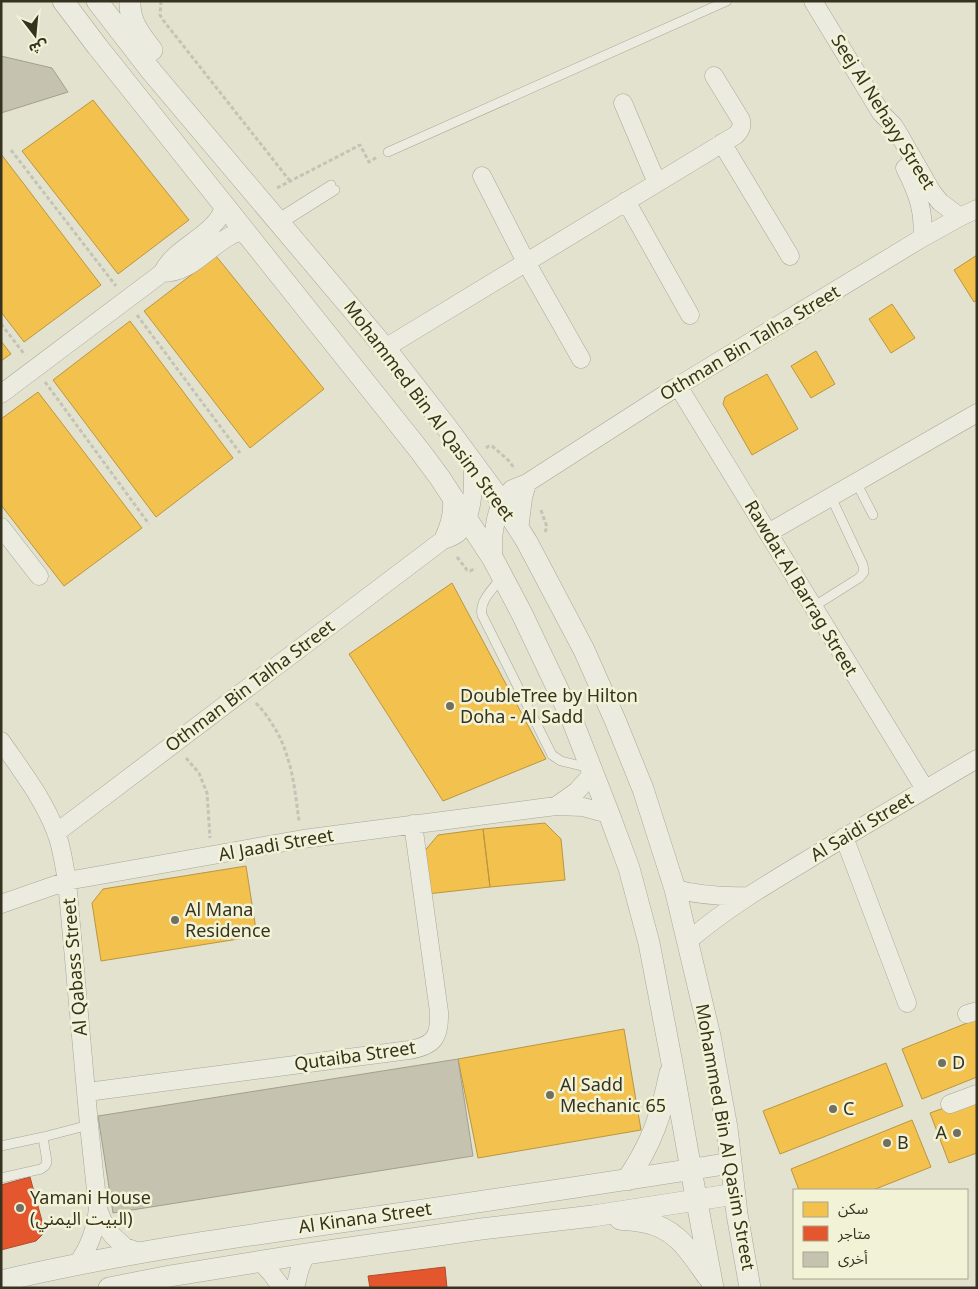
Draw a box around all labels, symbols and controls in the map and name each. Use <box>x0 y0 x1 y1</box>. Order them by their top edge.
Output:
north arrow <box>10 10 60 60</box>
street label: Seej Al Nehayy Street <box>820 26 947 198</box>
text: ش <box>25 30 52 64</box>
street label: Othman Bin Talha Street <box>652 273 849 412</box>
street label: Mohammed Bin Al Qasim Street <box>333 292 526 531</box>
street label: Rawdat Al Barrag Street <box>733 492 869 684</box>
street label: Othman Bin Talha Street <box>156 609 344 763</box>
place label: DoubleTree by Hilton Doha - Al Sadd <box>460 677 638 736</box>
marker: DoubleTree by Hilton Doha - Al Sadd <box>444 700 456 712</box>
street label: Al Saidi Street <box>802 781 922 873</box>
street label: Al Jaadi Street <box>215 816 337 874</box>
place label: Al Mana Residence <box>185 891 271 950</box>
street label: Al Qabass Street <box>50 896 100 1038</box>
marker: Al Mana Residence <box>169 914 181 926</box>
street label: Mohammed Bin Al Qasim Street <box>683 1001 767 1274</box>
street label: Qutaiba Street <box>292 1029 419 1083</box>
place label: D <box>952 1044 965 1082</box>
marker: D <box>936 1057 948 1069</box>
place label: Al Sadd Mechanic 65 <box>560 1066 666 1125</box>
marker: Al Sadd Mechanic 65 <box>544 1089 556 1101</box>
place label: C <box>843 1090 854 1128</box>
marker: C <box>827 1103 839 1115</box>
place label: A <box>935 1114 947 1152</box>
place label: B <box>897 1124 909 1162</box>
marker: A <box>951 1127 963 1139</box>
marker: B <box>881 1137 893 1149</box>
place label: Yamani House (البيت اليمني) <box>30 1179 151 1238</box>
legend <box>793 1189 968 1279</box>
street label: Al Kinana Street <box>296 1190 434 1246</box>
text: سكن <box>838 1193 869 1225</box>
marker: Yamani House (البيت اليمني) <box>14 1202 26 1214</box>
text: متاجر <box>837 1218 871 1250</box>
text: أخرى <box>838 1243 868 1275</box>

